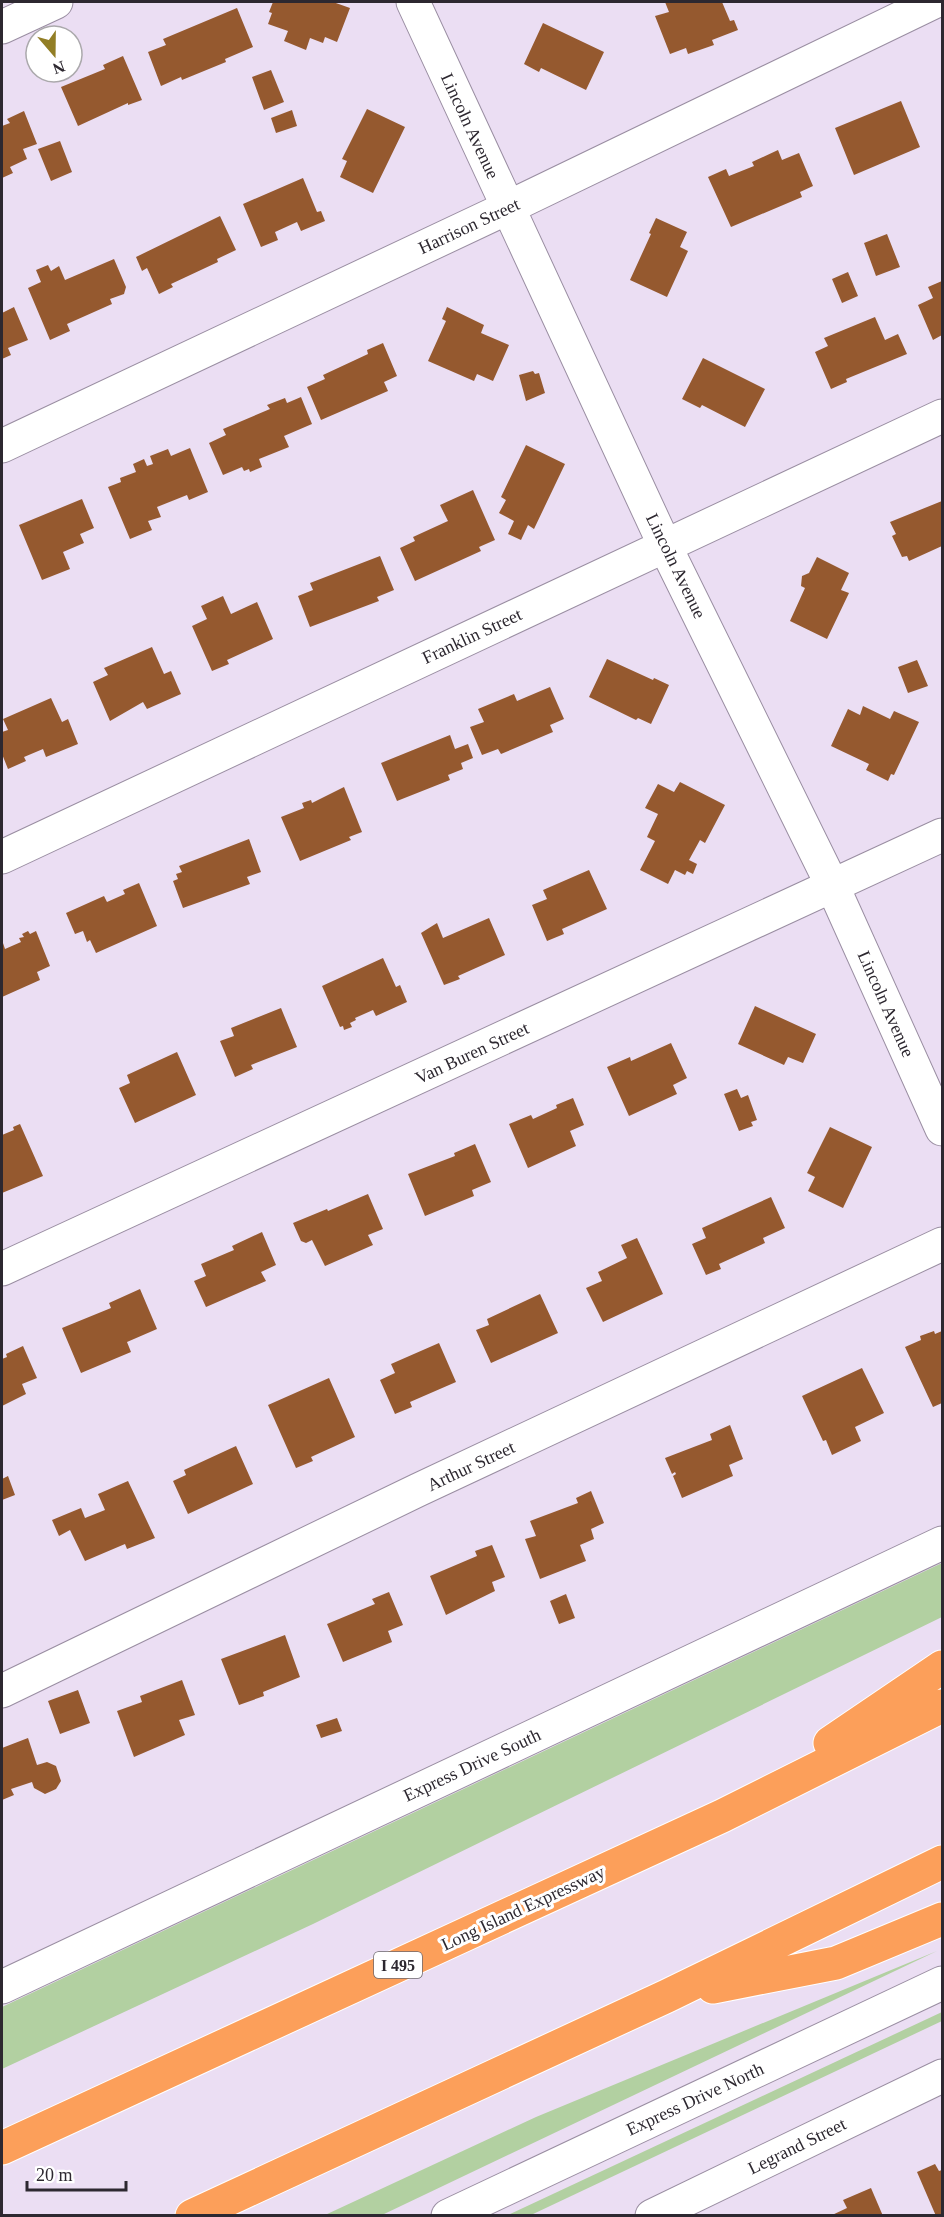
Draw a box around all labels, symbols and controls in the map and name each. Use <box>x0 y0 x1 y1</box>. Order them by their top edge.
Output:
north arrow <box>24 24 84 84</box>
text: N <box>50 58 67 78</box>
street label: Lincoln Avenue <box>437 70 503 182</box>
street label: Harrison Street <box>415 194 523 258</box>
street label: Lincoln Avenue <box>642 510 710 622</box>
street label: Franklin Street <box>419 604 525 668</box>
street label: Lincoln Avenue <box>854 948 918 1060</box>
street label: Van Buren Street <box>412 1018 532 1088</box>
street label: Arthur Street <box>424 1437 518 1495</box>
street label: Express Drive South <box>400 1724 544 1806</box>
street label: Long Island Expressway <box>438 1861 608 1955</box>
road number: I 495 <box>374 1952 422 1978</box>
street label: Express Drive North <box>623 2058 767 2140</box>
street label: Legrand Street <box>745 2114 849 2178</box>
scale bar <box>27 2154 126 2192</box>
text: 20 m <box>36 2165 73 2185</box>

